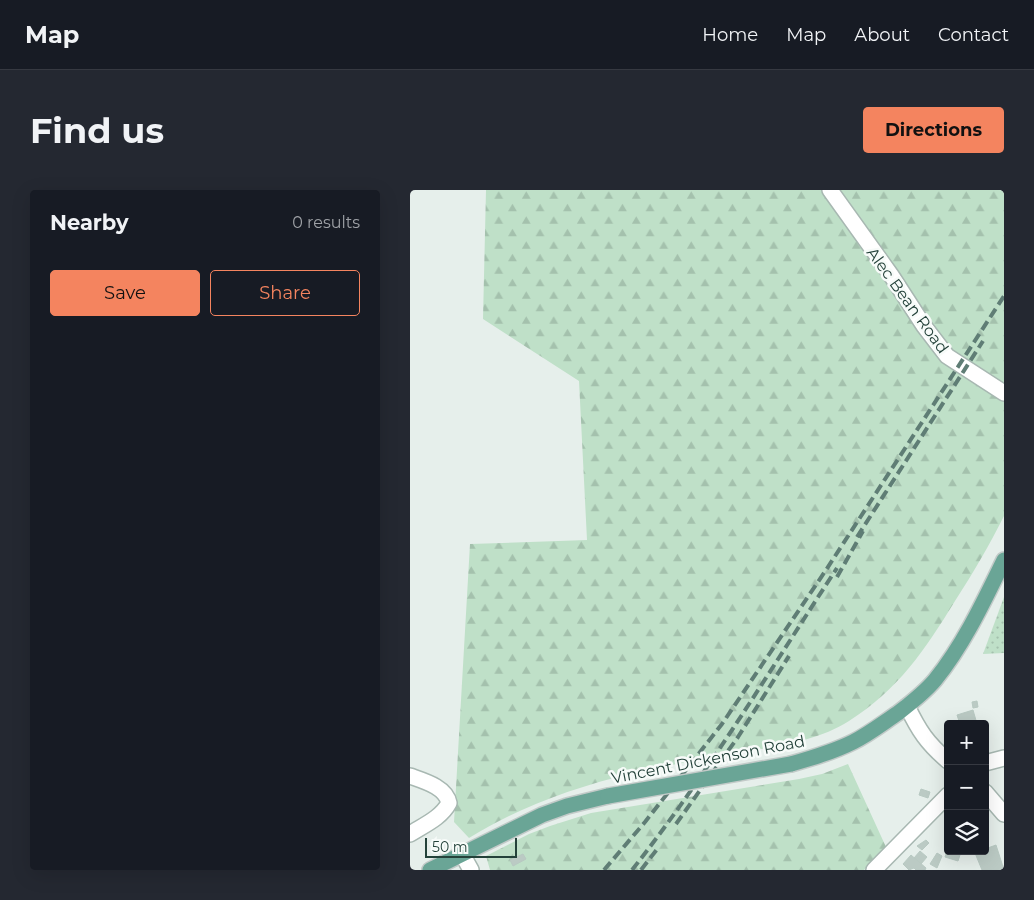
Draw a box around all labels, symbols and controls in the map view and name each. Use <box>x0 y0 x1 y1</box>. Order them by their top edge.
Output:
text: Map <box>25 20 79 49</box>
text: Home <box>702 24 758 46</box>
text: Map <box>786 24 826 46</box>
text: About <box>854 24 910 46</box>
text: Contact <box>938 24 1009 46</box>
button: Directions <box>863 107 1004 153</box>
text: Find us <box>30 109 164 152</box>
text: Nearby <box>50 210 129 235</box>
text: 0 results <box>292 213 360 232</box>
street label: Alec Bean Road <box>863 244 952 357</box>
button: Save <box>50 270 200 316</box>
button: Share <box>210 270 360 316</box>
map controls <box>944 720 989 855</box>
button: + <box>944 720 989 765</box>
street label: Vincent Dickenson Road <box>610 731 807 788</box>
button: − <box>944 765 989 810</box>
button: layers <box>944 810 989 855</box>
scale bar <box>425 835 518 858</box>
text: 50 m <box>432 838 468 856</box>

